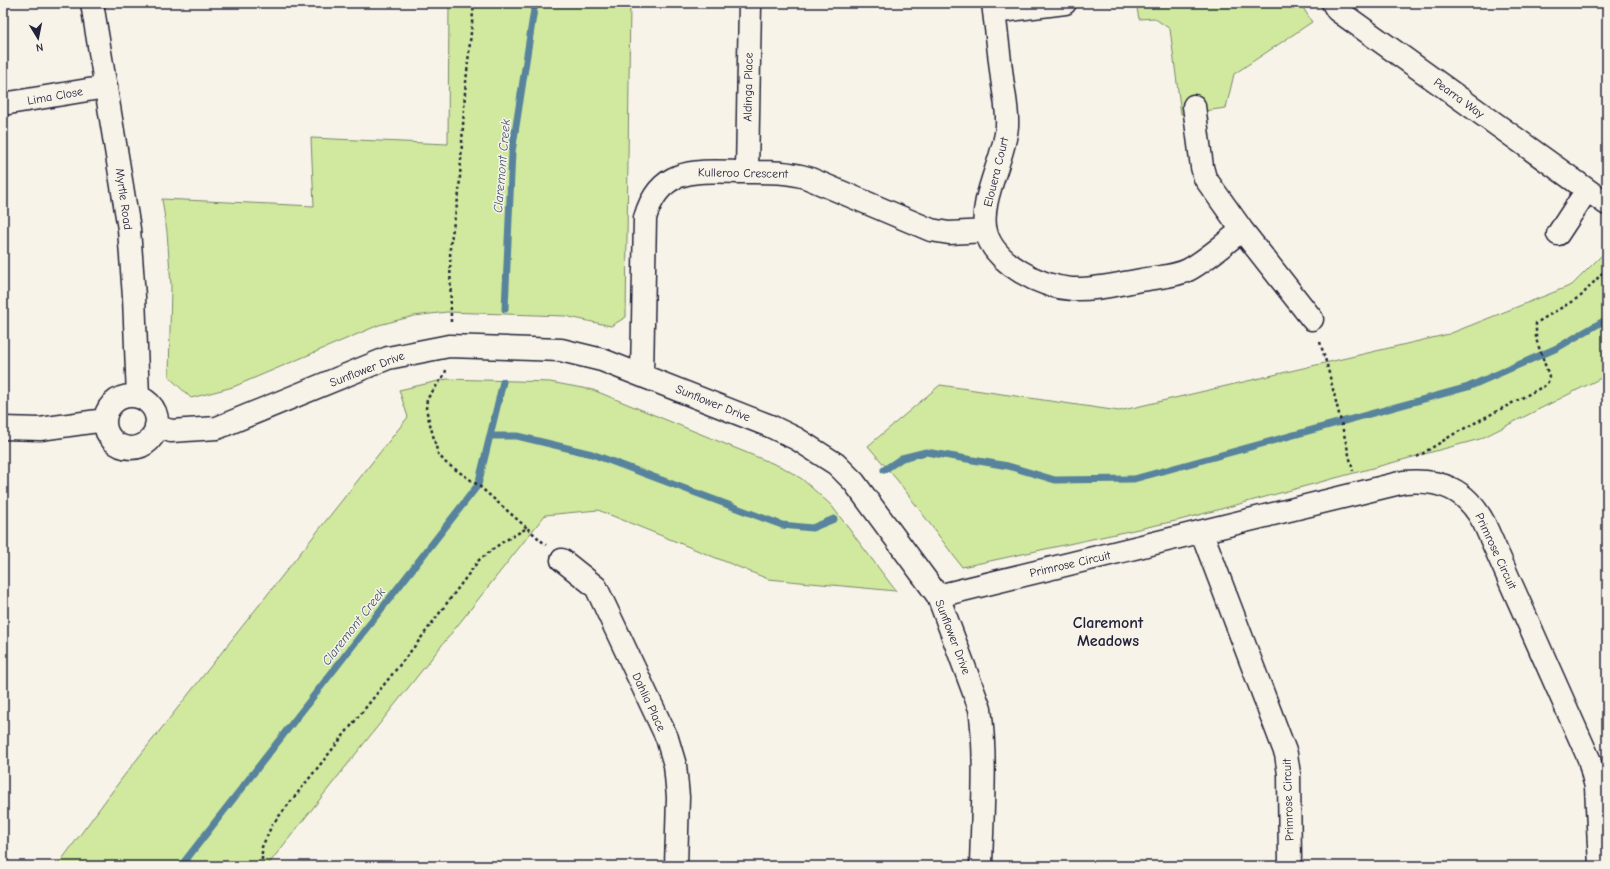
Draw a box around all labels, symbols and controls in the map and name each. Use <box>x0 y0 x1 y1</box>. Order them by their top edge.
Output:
north arrow <box>18 18 58 58</box>
text: N <box>35 40 44 54</box>
street label: Aldinga Place <box>740 52 756 122</box>
street label: Pearra Way <box>1431 75 1488 121</box>
street label: Lima Close <box>26 84 84 108</box>
water label: Claremont Creek <box>490 118 513 214</box>
street label: Elouera Court <box>981 135 1012 208</box>
street label: Kulleroo Crescent <box>698 165 789 181</box>
street label: Myrtle Road <box>113 167 135 231</box>
street label: Sunflower Drive <box>328 348 406 390</box>
street label: Sunflower Drive <box>674 382 752 424</box>
street label: Primrose Circuit <box>1472 511 1520 592</box>
street label: Primrose Circuit <box>1028 548 1112 580</box>
water label: Claremont Creek <box>318 584 389 668</box>
street label: Sunflower Drive <box>932 598 974 676</box>
district label: Claremont Meadows <box>1073 614 1144 650</box>
street label: Dahlia Place <box>629 670 669 734</box>
street label: Primrose Circuit <box>1280 758 1296 841</box>

